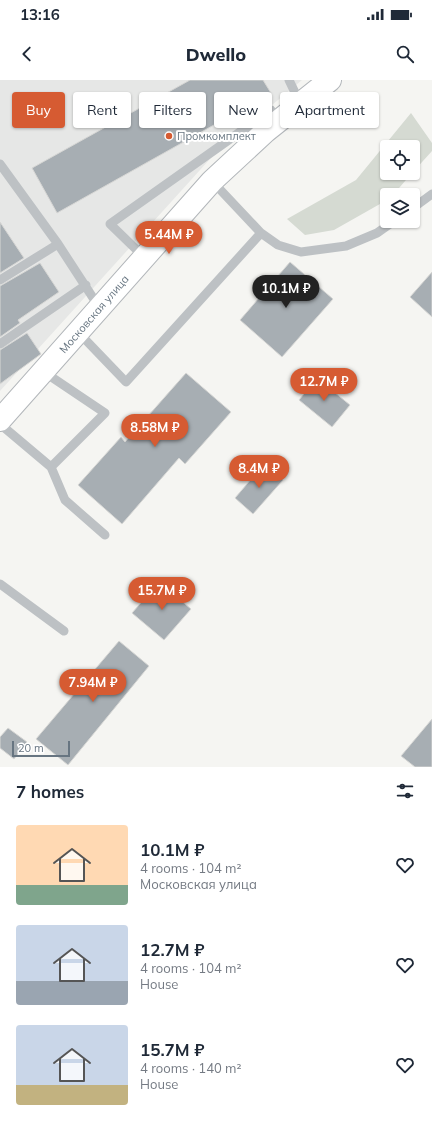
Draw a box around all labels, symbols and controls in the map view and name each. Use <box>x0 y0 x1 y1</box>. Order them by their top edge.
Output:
text: 13:16 <box>20 5 60 24</box>
icon: back <box>16 43 38 65</box>
text: Dwello <box>186 43 246 66</box>
icon: search <box>394 43 416 65</box>
chip: Buy <box>12 92 65 128</box>
chip: Rent <box>73 92 131 128</box>
chip: Filters <box>139 92 206 128</box>
chip: New <box>214 92 272 128</box>
chip: Apartment <box>280 92 379 128</box>
place label: Промкомплект <box>177 129 256 143</box>
marker: Промкомплект <box>164 131 174 141</box>
map controls <box>380 140 420 228</box>
button: locate <box>380 140 420 180</box>
button: layers <box>380 188 420 228</box>
pin: 5.44M ₽ <box>132 221 206 255</box>
text: 5.44M ₽ <box>144 226 194 242</box>
street label: Московская улица <box>56 272 132 356</box>
pin: 10.1M ₽ <box>249 275 323 309</box>
text: 10.1M ₽ <box>261 280 311 296</box>
pin: 12.7M ₽ <box>287 368 361 402</box>
text: 12.7M ₽ <box>299 373 349 389</box>
pin: 8.58M ₽ <box>118 414 192 448</box>
text: 8.58M ₽ <box>130 419 180 435</box>
pin: 8.4M ₽ <box>226 455 292 489</box>
text: 8.4M ₽ <box>238 460 280 476</box>
pin: 15.7M ₽ <box>125 577 199 611</box>
text: 15.7M ₽ <box>137 582 187 598</box>
pin: 7.94M ₽ <box>56 669 130 703</box>
text: 7.94M ₽ <box>68 674 118 690</box>
scale bar <box>12 739 70 758</box>
text: 20 m <box>18 741 44 755</box>
icon: filters <box>394 780 416 802</box>
text: 7 homes <box>16 781 84 802</box>
text: 10.1M ₽ <box>140 839 204 860</box>
icon: home <box>48 841 96 889</box>
icon: heart <box>394 854 416 876</box>
text: 4 rooms · 104 m² <box>140 860 241 876</box>
text: Московская улица <box>140 876 257 892</box>
text: 12.7M ₽ <box>140 939 204 960</box>
icon: home <box>48 941 96 989</box>
icon: heart <box>394 954 416 976</box>
text: 4 rooms · 104 m² <box>140 960 241 976</box>
text: House <box>140 976 178 992</box>
text: 15.7M ₽ <box>140 1039 204 1060</box>
icon: home <box>48 1041 96 1089</box>
icon: heart <box>394 1054 416 1076</box>
text: 4 rooms · 140 m² <box>140 1060 241 1076</box>
text: House <box>140 1076 178 1092</box>

